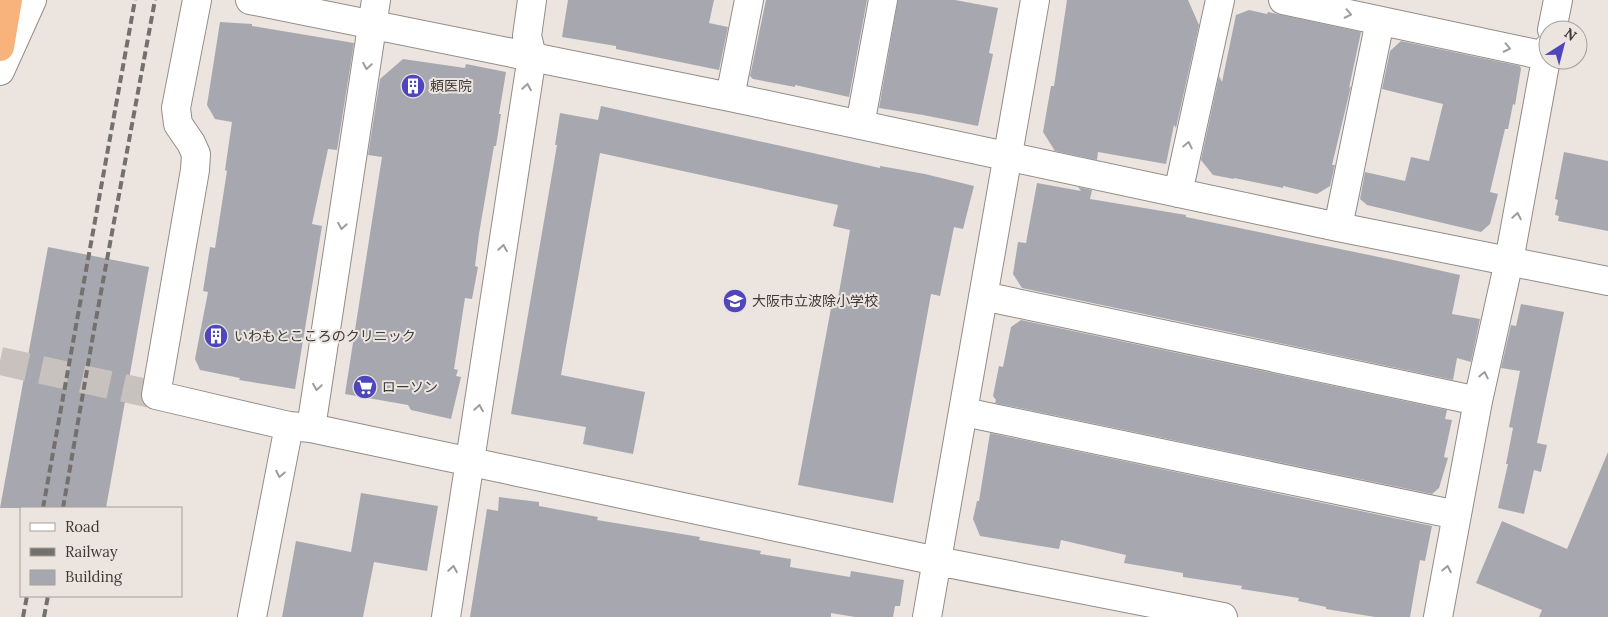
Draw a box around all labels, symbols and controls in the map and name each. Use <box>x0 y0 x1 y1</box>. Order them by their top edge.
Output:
one-way arrow <box>1344 8 1353 19</box>
north arrow <box>1538 20 1588 70</box>
text: N <box>1561 24 1580 45</box>
one-way arrow <box>1503 42 1512 53</box>
one-way arrow <box>362 61 372 70</box>
building icon: 頼医院 <box>400 73 426 99</box>
place label: 頼医院 <box>430 77 472 95</box>
one-way arrow <box>522 83 532 91</box>
one-way arrow <box>1182 140 1193 149</box>
one-way arrow <box>1511 212 1522 220</box>
one-way arrow <box>337 222 347 230</box>
one-way arrow <box>497 243 508 251</box>
school or university icon: 大阪市立波除小学校 <box>722 288 748 314</box>
place label: 大阪市立波除小学校 <box>752 292 878 310</box>
building icon: いわもとこころのクリニック <box>203 323 229 349</box>
place label: いわもとこころのクリニック <box>234 327 416 345</box>
one-way arrow <box>1478 371 1489 380</box>
supermarket icon: ローソン <box>352 374 378 400</box>
place label: ローソン <box>382 378 438 396</box>
one-way arrow <box>312 383 323 391</box>
one-way arrow <box>473 404 483 413</box>
one-way arrow <box>275 469 285 478</box>
legend <box>20 507 182 597</box>
text: Road <box>65 517 100 536</box>
text: Railway <box>65 542 118 561</box>
one-way arrow <box>448 565 458 573</box>
one-way arrow <box>1442 565 1452 574</box>
text: Building <box>65 567 123 586</box>

